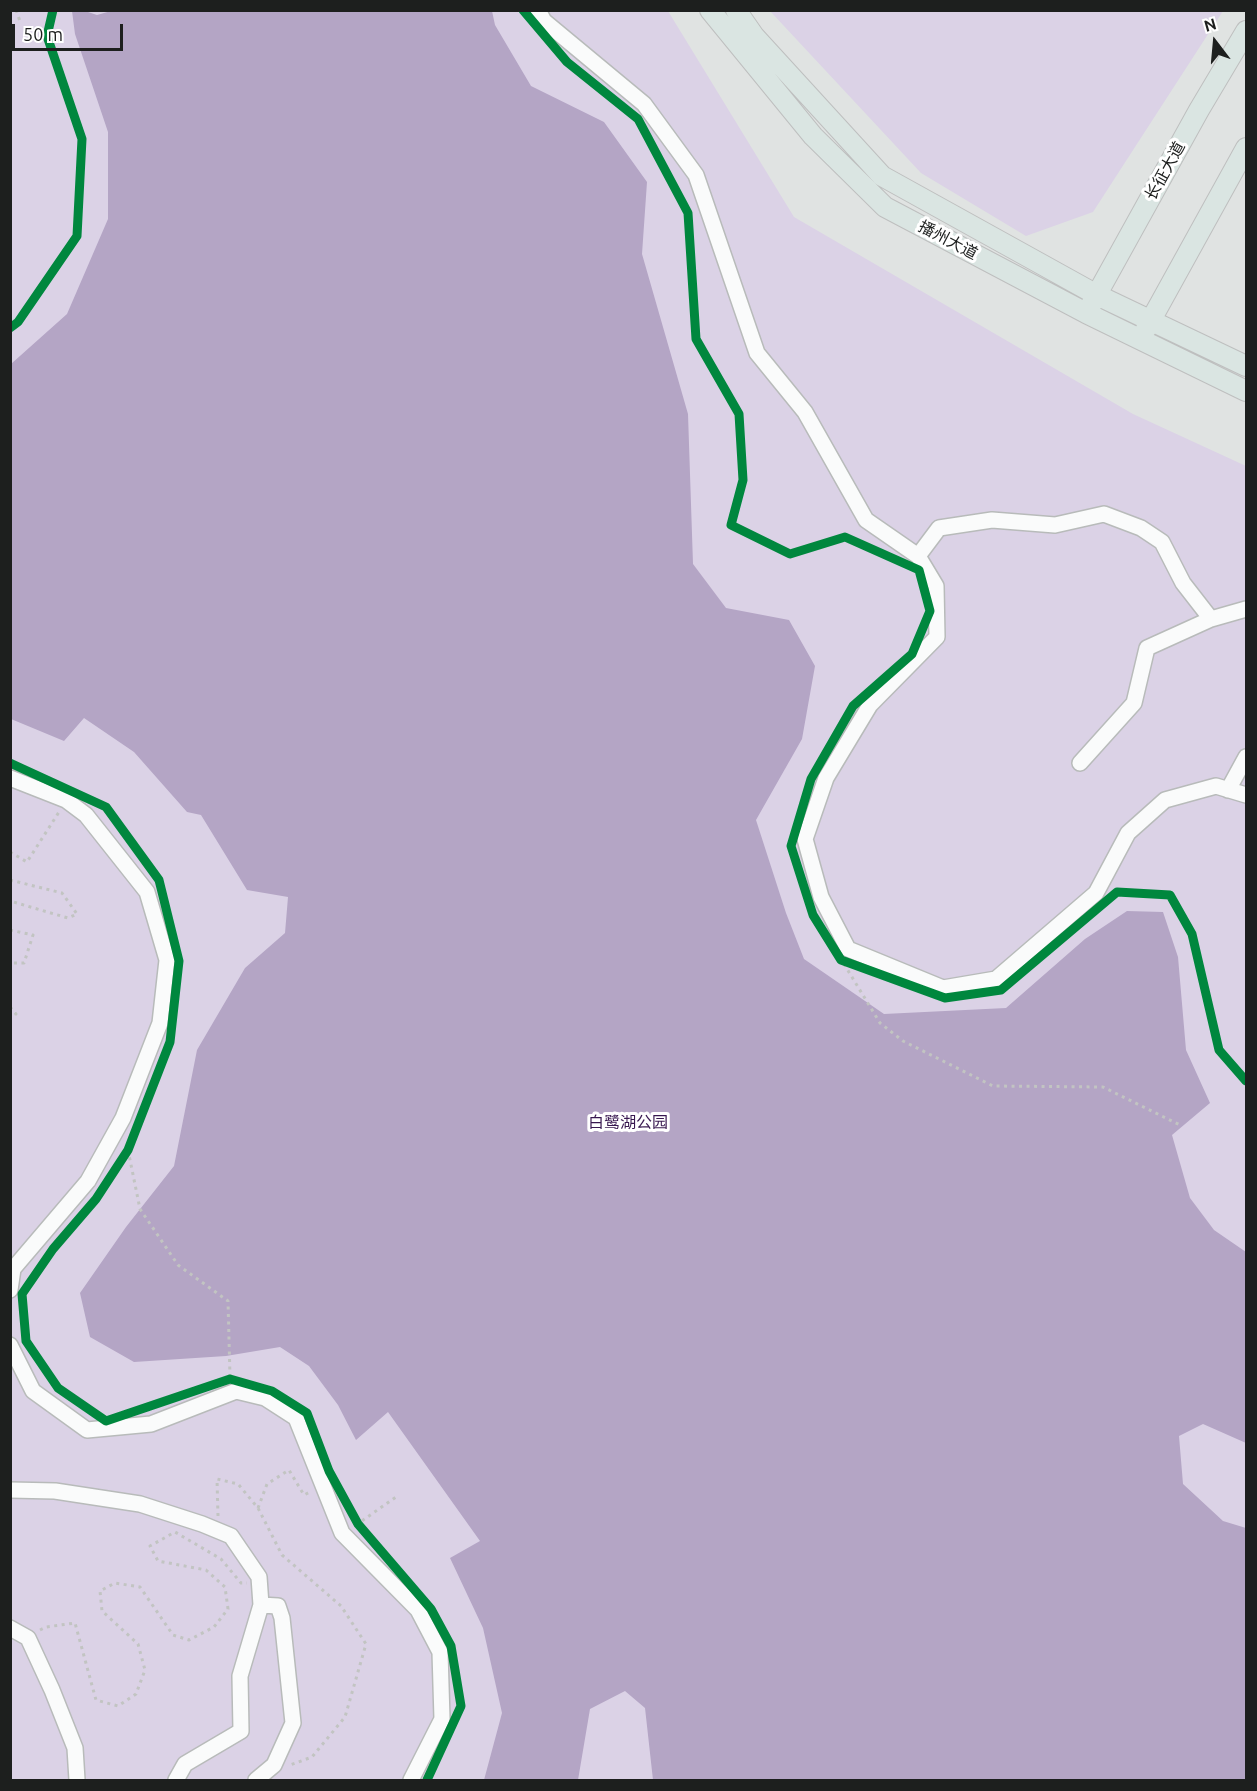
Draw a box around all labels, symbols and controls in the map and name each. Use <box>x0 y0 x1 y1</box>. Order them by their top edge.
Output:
scale bar <box>15 12 126 50</box>
north arrow <box>1185 12 1245 72</box>
text: N <box>1202 14 1218 35</box>
text: 50 m <box>23 24 63 44</box>
street label: 长征大道 <box>1141 138 1189 204</box>
street label: 播州大道 <box>915 217 981 263</box>
park label: 白鹭湖公园 <box>588 1113 668 1133</box>

